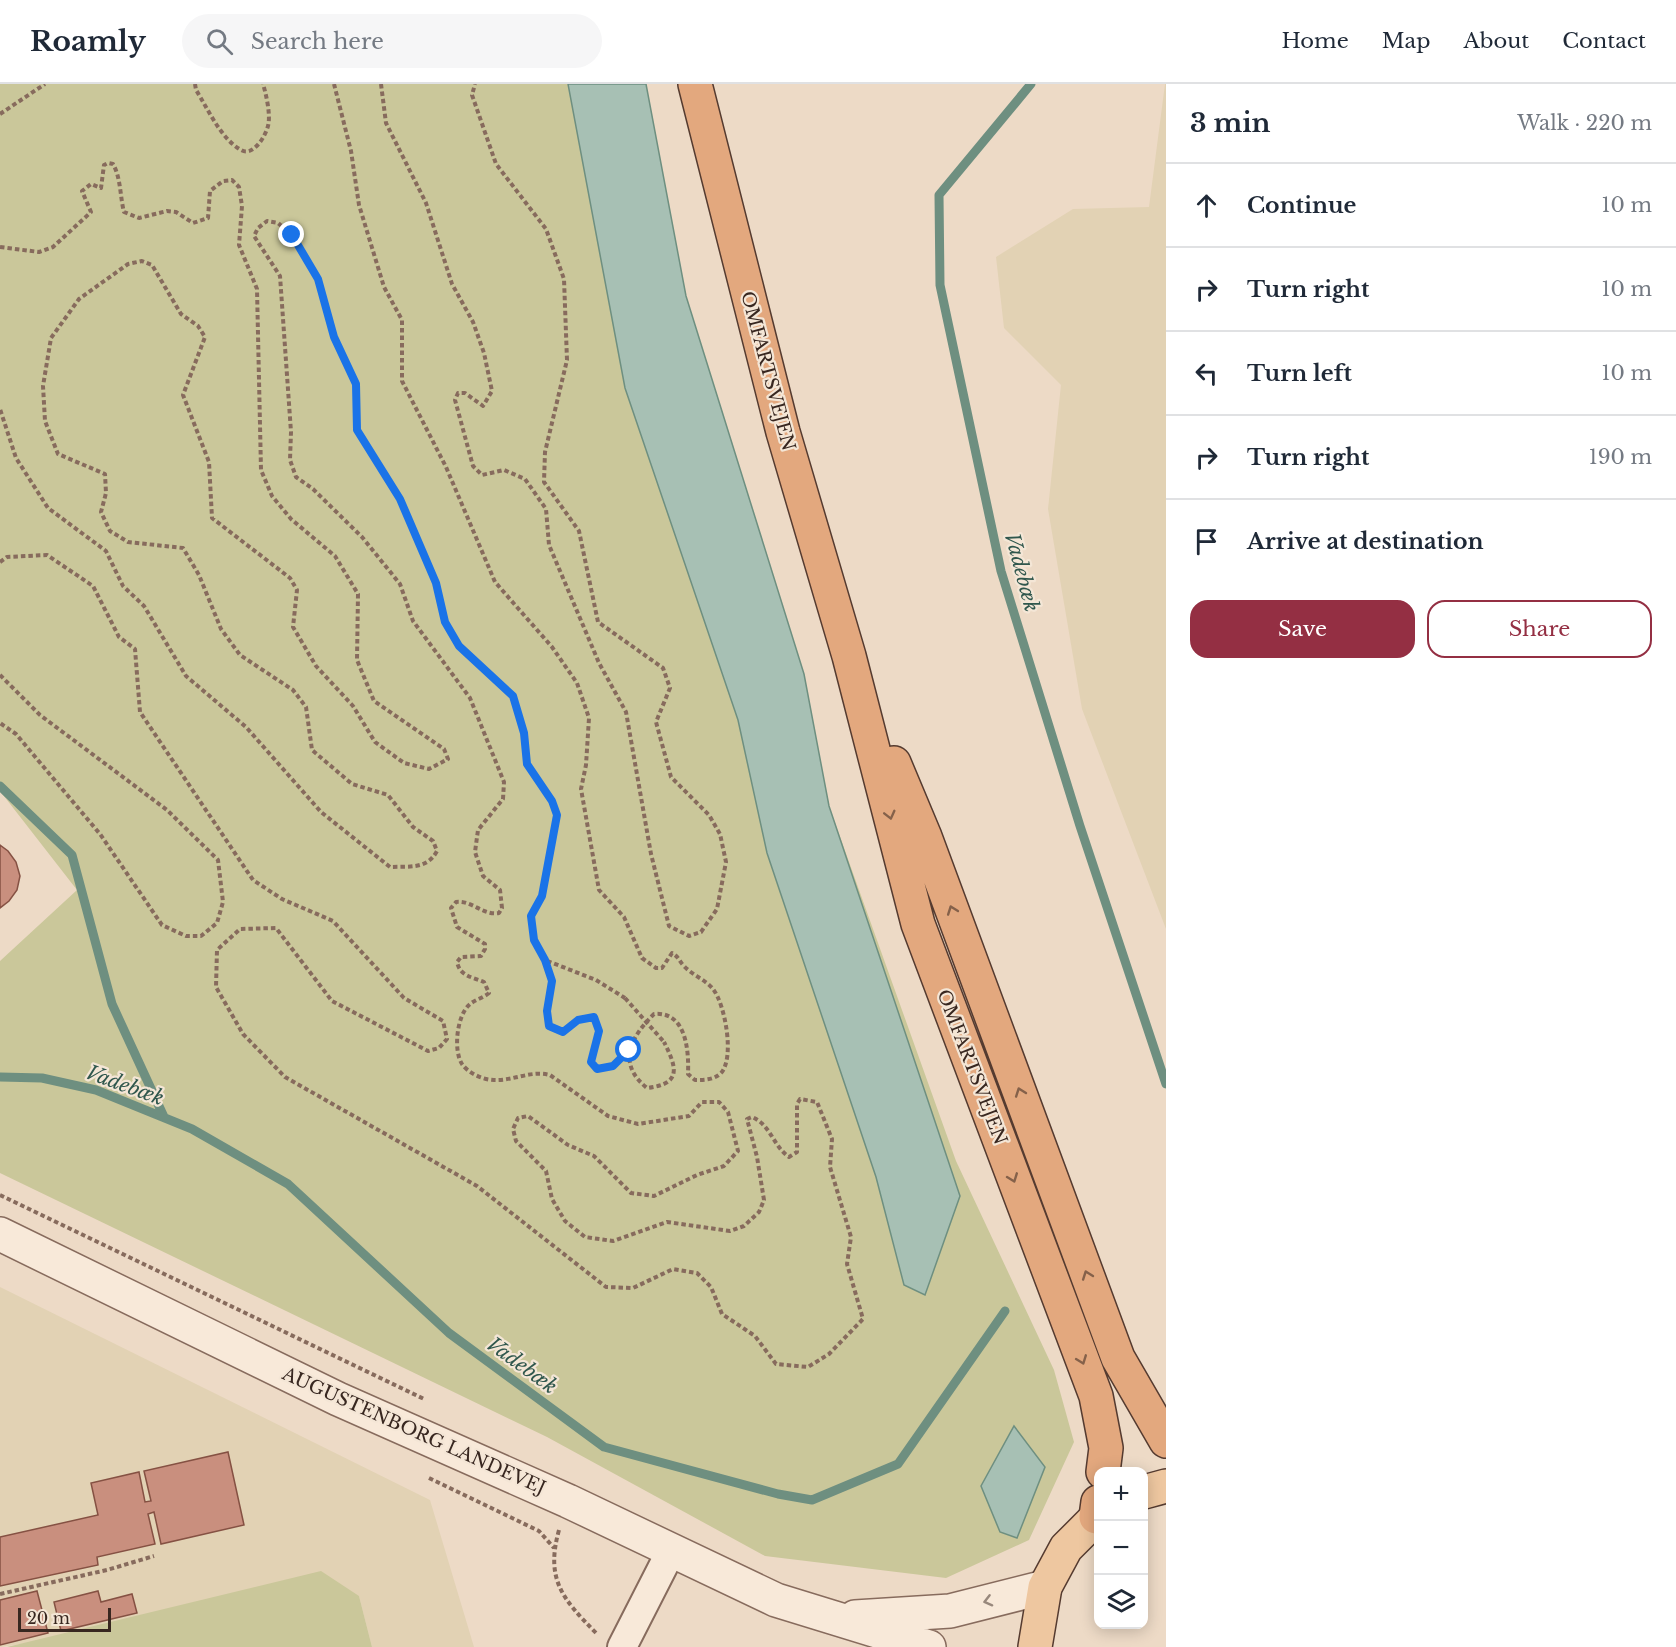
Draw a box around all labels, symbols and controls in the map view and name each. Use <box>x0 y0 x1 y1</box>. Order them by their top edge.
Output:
search box <box>182 14 602 68</box>
text: Roamly <box>30 24 146 59</box>
icon: search <box>203 25 236 58</box>
text: Search here <box>251 28 384 55</box>
text: Home <box>1282 28 1349 54</box>
text: Map <box>1382 28 1430 54</box>
text: About <box>1463 28 1529 54</box>
text: Contact <box>1562 28 1646 54</box>
text: 3 min <box>1190 107 1271 139</box>
text: Walk · 220 m <box>1517 111 1652 135</box>
icon: ahead <box>1190 189 1223 222</box>
text: Continue <box>1247 192 1356 219</box>
text: 10 m <box>1602 193 1652 217</box>
route end <box>278 221 304 247</box>
icon: right <box>1190 273 1223 306</box>
text: Turn right <box>1247 276 1369 303</box>
text: 10 m <box>1602 277 1652 301</box>
street label: OMFARTSVEJEN <box>736 289 800 453</box>
icon: left <box>1190 357 1223 390</box>
text: Turn left <box>1247 360 1352 387</box>
text: 10 m <box>1602 361 1652 385</box>
icon: right <box>1190 441 1223 474</box>
text: Turn right <box>1247 444 1369 471</box>
text: 190 m <box>1589 445 1652 469</box>
icon: arrive <box>1190 525 1223 558</box>
text: Arrive at destination <box>1247 528 1484 555</box>
water label: Vadebæk <box>1000 530 1044 614</box>
button: Save <box>1190 600 1415 658</box>
button: Share <box>1427 600 1652 658</box>
one-way arrow <box>882 809 895 819</box>
one-way arrow <box>946 905 959 915</box>
street label: OMFARTSVEJEN <box>932 986 1012 1148</box>
route start <box>615 1036 641 1062</box>
water label: Vadebæk <box>83 1060 167 1110</box>
one-way arrow <box>1014 1088 1027 1098</box>
one-way arrow <box>1006 1172 1019 1183</box>
one-way arrow <box>1082 1270 1095 1281</box>
water label: Vadebæk <box>482 1332 562 1398</box>
one-way arrow <box>1075 1354 1088 1365</box>
street label: AUGUSTENBORG LANDEVEJ <box>278 1362 549 1499</box>
map controls <box>1094 1467 1148 1629</box>
button: + <box>1094 1467 1148 1521</box>
button: − <box>1094 1521 1148 1575</box>
button: layers <box>1094 1575 1148 1629</box>
one-way arrow <box>983 1594 994 1606</box>
scale bar <box>18 1605 111 1632</box>
text: 20 m <box>27 1608 70 1628</box>

